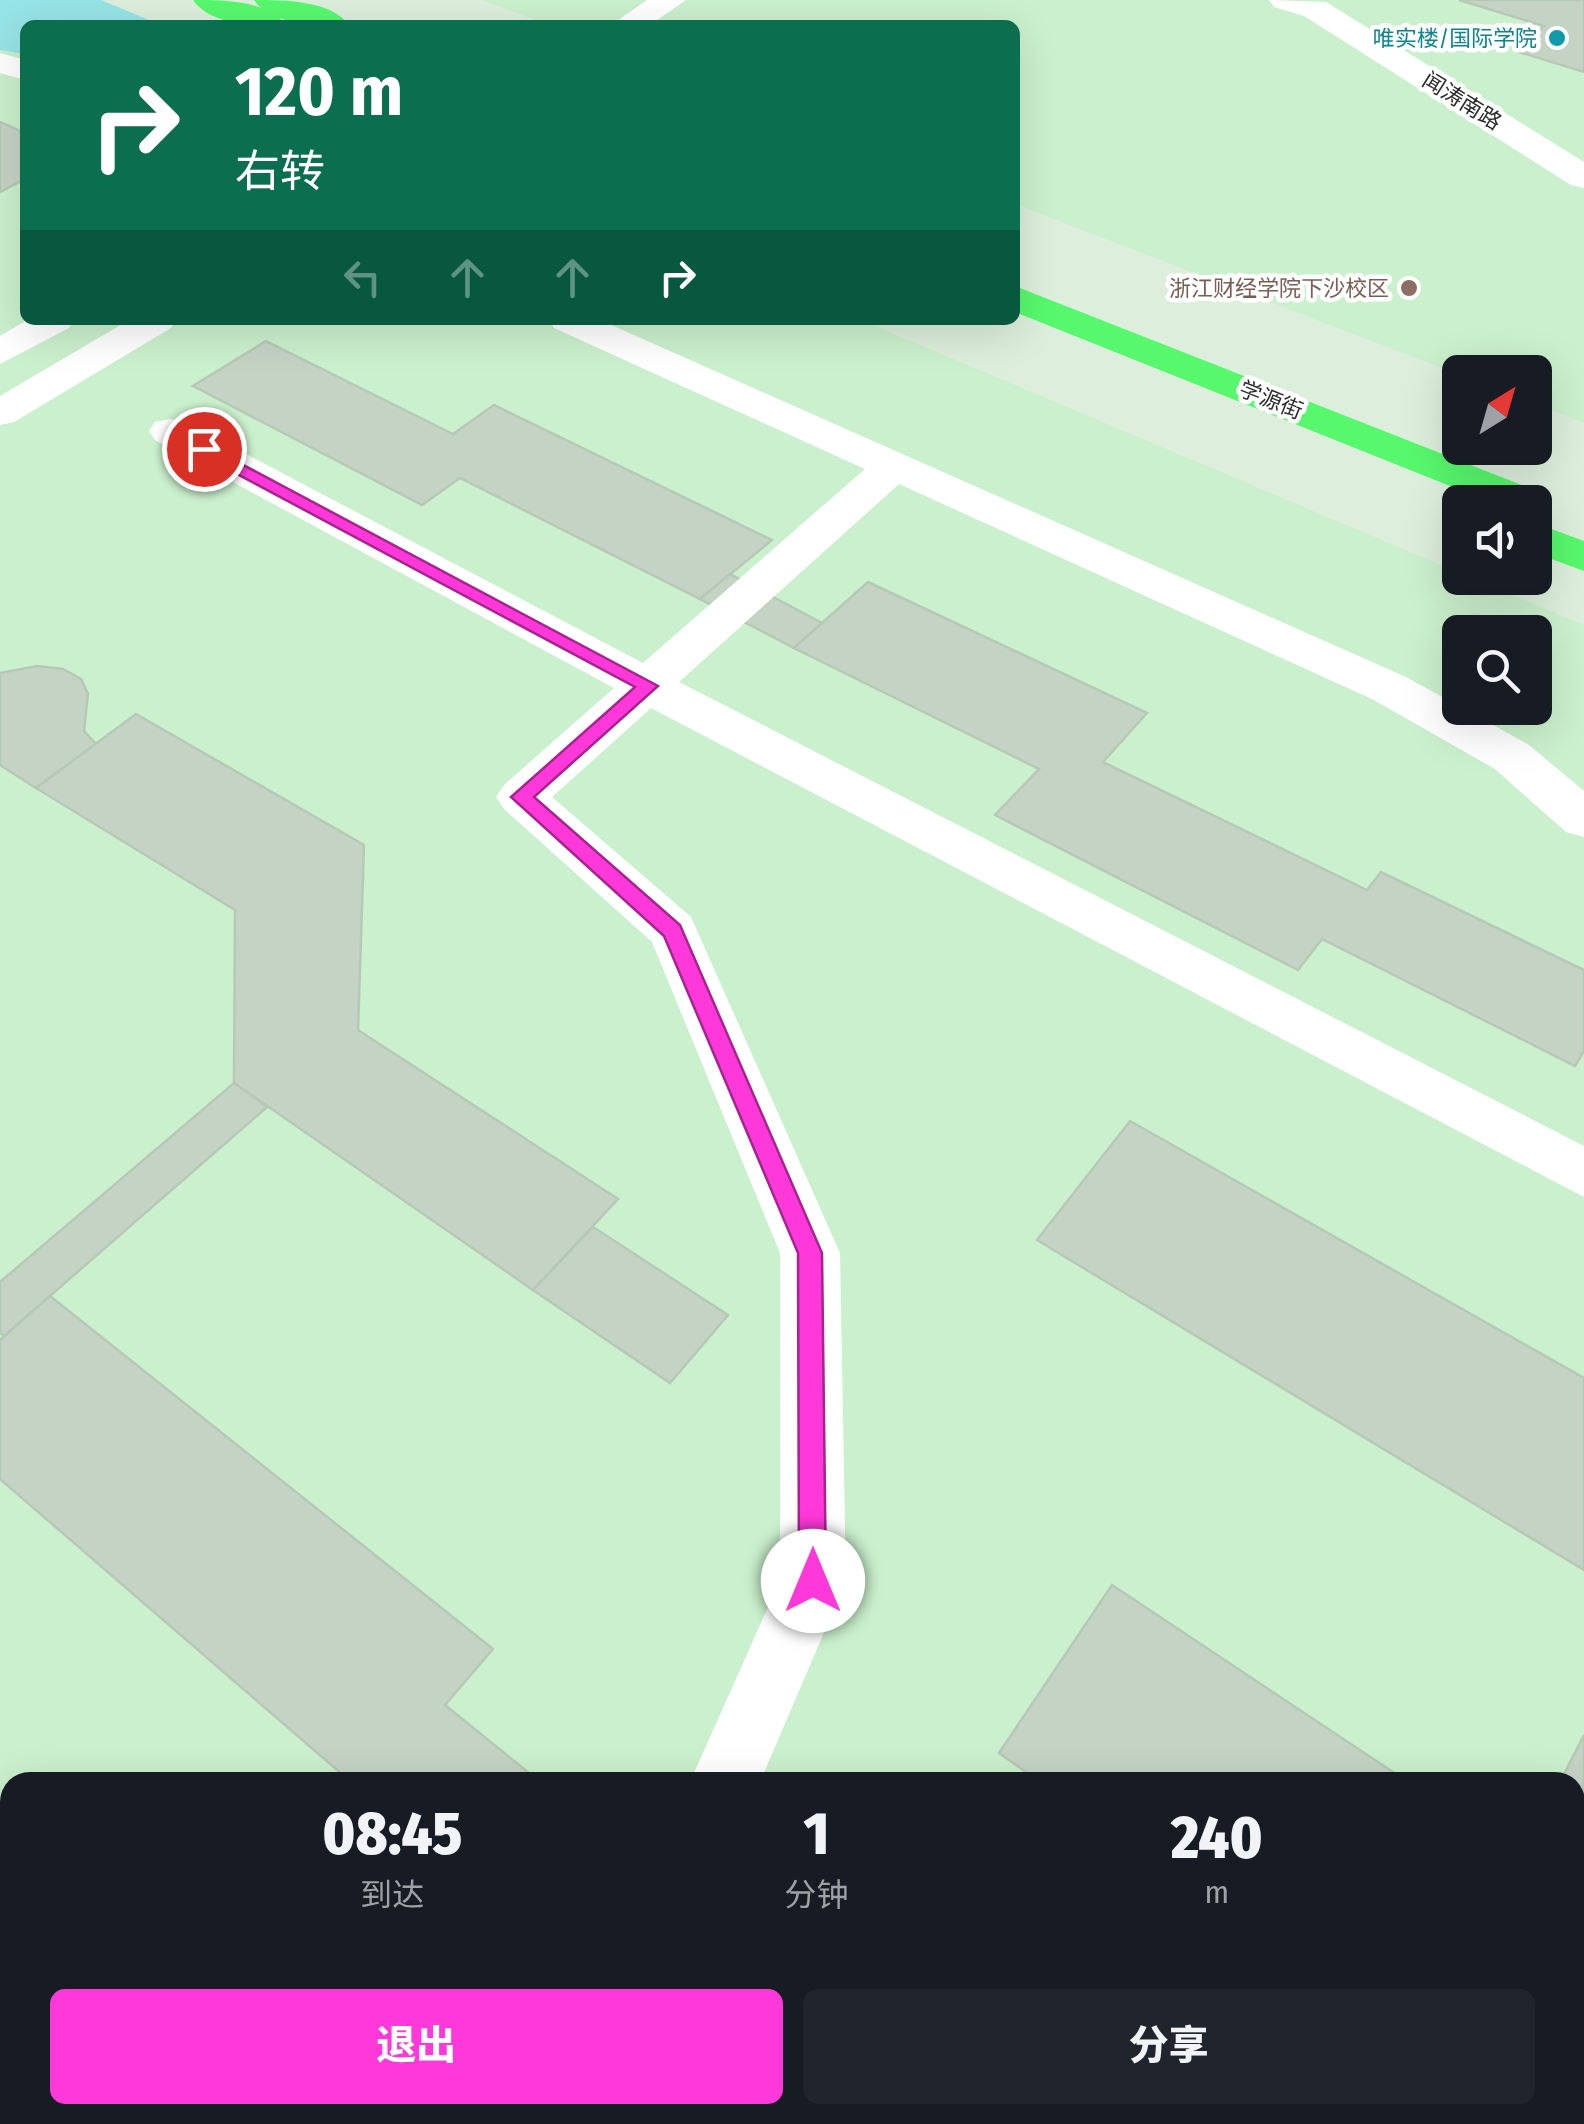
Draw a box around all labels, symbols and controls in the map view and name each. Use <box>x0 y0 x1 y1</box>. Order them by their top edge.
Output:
place label: 唯实楼/国际学院 <box>1373 25 1537 52</box>
marker: 唯实楼/国际学院 <box>1546 27 1568 49</box>
text: 120 m <box>235 50 403 134</box>
icon: right <box>70 60 200 190</box>
street label: 闻涛南路 <box>1418 66 1506 136</box>
text: 右转 <box>235 145 325 199</box>
icon: left <box>335 250 390 305</box>
icon: ahead <box>440 250 495 305</box>
icon: ahead <box>545 250 600 305</box>
icon: right <box>650 250 705 305</box>
place label: 浙江财经学院下沙校区 <box>1169 275 1389 302</box>
marker: 浙江财经学院下沙校区 <box>1398 277 1420 299</box>
north arrow <box>1442 355 1552 465</box>
map controls <box>1442 355 1552 725</box>
street label: 学源街 <box>1235 375 1307 425</box>
pin <box>162 407 247 492</box>
icon: arrive <box>177 422 232 477</box>
button: sound <box>1442 485 1552 595</box>
button: search <box>1442 615 1552 725</box>
position arrow <box>761 1529 865 1633</box>
text: 08:45 <box>322 1798 462 1870</box>
text: 1 <box>804 1798 830 1870</box>
text: 240 <box>1171 1802 1263 1874</box>
text: m <box>1204 1873 1229 1911</box>
text: 到达 <box>360 1876 424 1914</box>
text: 分钟 <box>785 1876 849 1914</box>
button: 退出 <box>50 1989 783 2104</box>
button: 分享 <box>803 1989 1535 2104</box>

